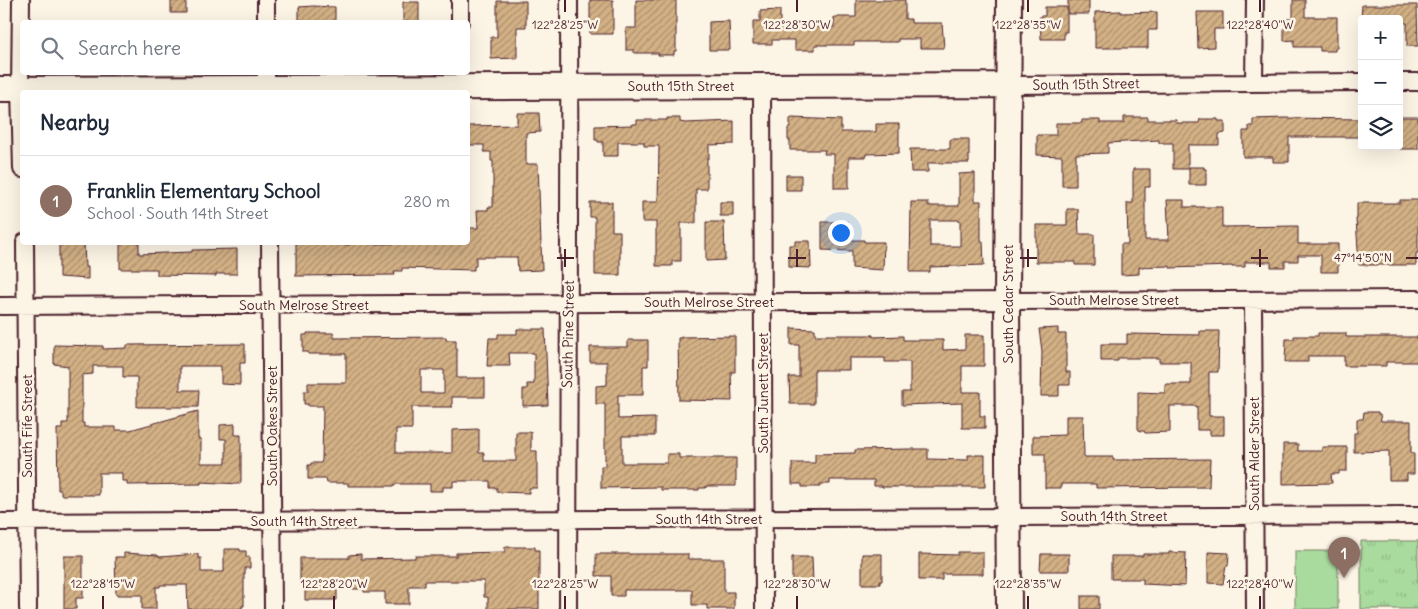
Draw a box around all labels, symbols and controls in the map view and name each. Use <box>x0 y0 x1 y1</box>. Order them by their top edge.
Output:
map controls <box>1358 15 1403 150</box>
button: + <box>1358 15 1403 60</box>
text: 122°28'25"W <box>532 17 598 32</box>
text: 122°28'30"W <box>763 17 831 32</box>
text: 122°28'35"W <box>995 17 1061 32</box>
text: 122°28'40"W <box>1226 17 1294 32</box>
search box <box>20 20 470 75</box>
icon: search <box>38 34 66 62</box>
text: Search here <box>78 36 181 60</box>
button: − <box>1358 60 1403 105</box>
street label: South 15th Street <box>1032 74 1140 94</box>
street label: South 15th Street <box>627 77 735 95</box>
button: layers <box>1358 105 1403 150</box>
text: Nearby <box>40 109 110 136</box>
text: Franklin Elementary School <box>87 179 321 203</box>
text: 1 <box>53 191 59 211</box>
text: 280 m <box>404 191 450 211</box>
text: School · South 14th Street <box>87 203 268 223</box>
your location <box>828 220 854 246</box>
street label: South Cedar Street <box>999 244 1017 364</box>
text: 47°14'50"N <box>1334 250 1392 265</box>
street label: South Pine Street <box>558 280 578 388</box>
street label: South Melrose Street <box>1049 291 1179 309</box>
street label: South Melrose Street <box>644 293 774 311</box>
street label: South Melrose Street <box>239 296 369 314</box>
street label: South Junett Street <box>754 332 772 454</box>
street label: South Oakes Street <box>263 366 281 486</box>
street label: South Fife Street <box>18 374 36 478</box>
street label: South Alder Street <box>1245 397 1263 511</box>
street label: South 14th Street <box>1060 507 1168 525</box>
street label: South 14th Street <box>655 510 763 528</box>
street label: South 14th Street <box>250 512 358 530</box>
pin: 1 <box>1328 537 1360 578</box>
text: 122°28'15"W <box>71 576 135 591</box>
text: 122°28'20"W <box>300 576 368 591</box>
text: 122°28'25"W <box>532 576 598 591</box>
text: 122°28'30"W <box>763 576 831 591</box>
text: 122°28'35"W <box>995 576 1061 591</box>
text: 122°28'40"W <box>1226 576 1294 591</box>

